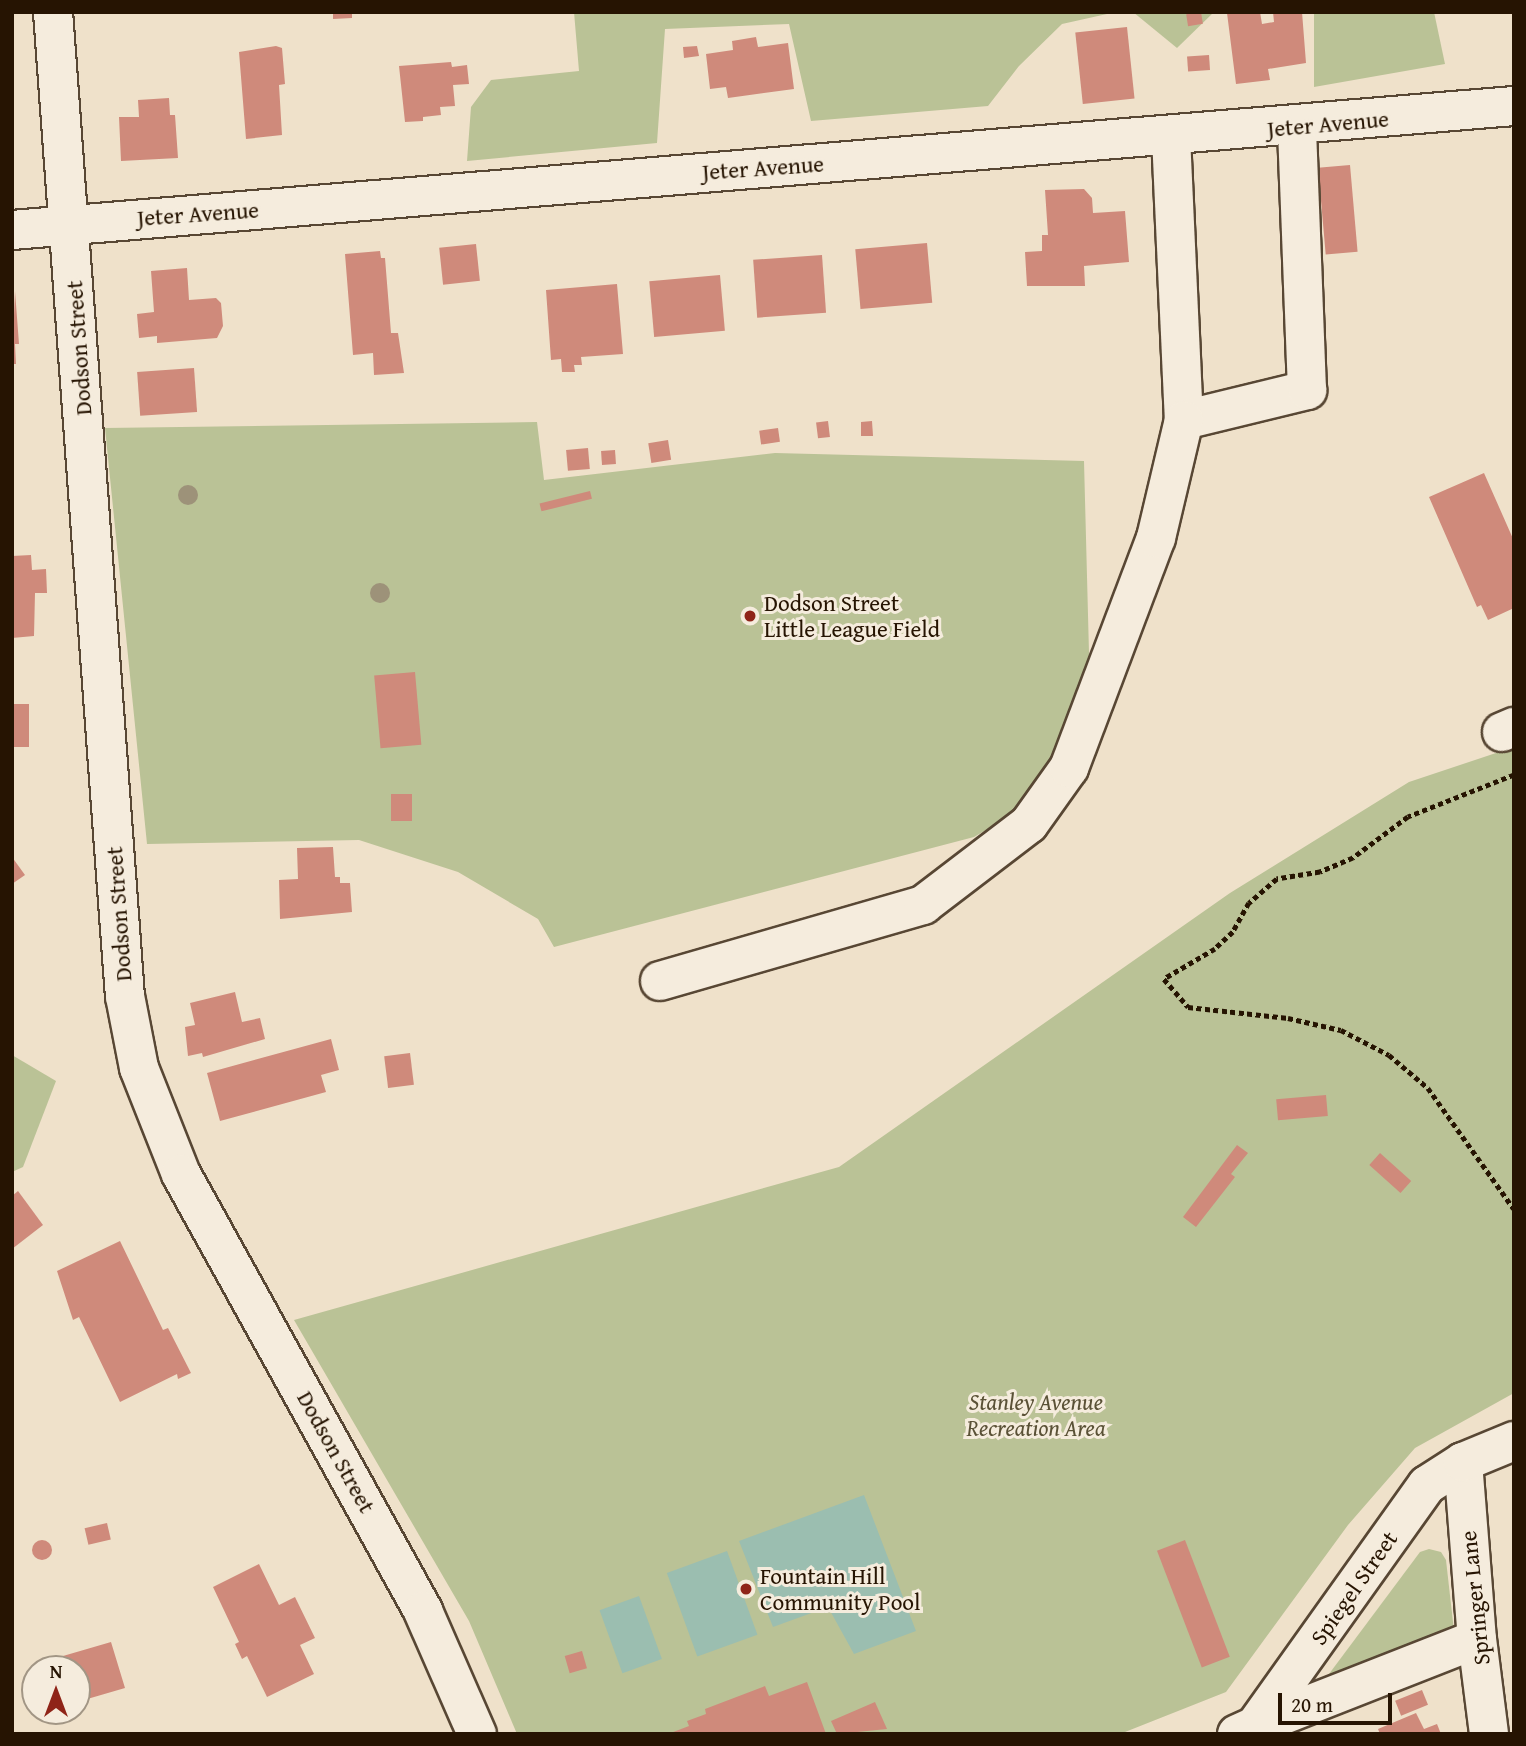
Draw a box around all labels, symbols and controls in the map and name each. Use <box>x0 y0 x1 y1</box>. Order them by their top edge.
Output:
street label: Jeter Avenue <box>1266 105 1390 143</box>
street label: Jeter Avenue <box>701 150 825 186</box>
street label: Jeter Avenue <box>136 196 260 232</box>
street label: Dodson Street <box>61 280 97 416</box>
place label: Dodson Street Little League Field <box>764 589 940 643</box>
marker: Dodson Street Little League Field <box>742 608 758 624</box>
street label: Dodson Street <box>101 846 137 982</box>
street label: Dodson Street <box>291 1386 381 1518</box>
park label: Stanley Avenue Recreation Area <box>967 1388 1105 1442</box>
street label: Spiegel Street <box>1305 1526 1403 1650</box>
street label: Springer Lane <box>1454 1529 1496 1667</box>
place label: Fountain Hill Community Pool <box>760 1562 921 1616</box>
marker: Fountain Hill Community Pool <box>738 1581 754 1597</box>
north arrow <box>21 1655 91 1725</box>
text: N <box>50 1657 62 1685</box>
scale bar <box>1281 1680 1395 1724</box>
text: 20 m <box>1291 1689 1333 1720</box>

